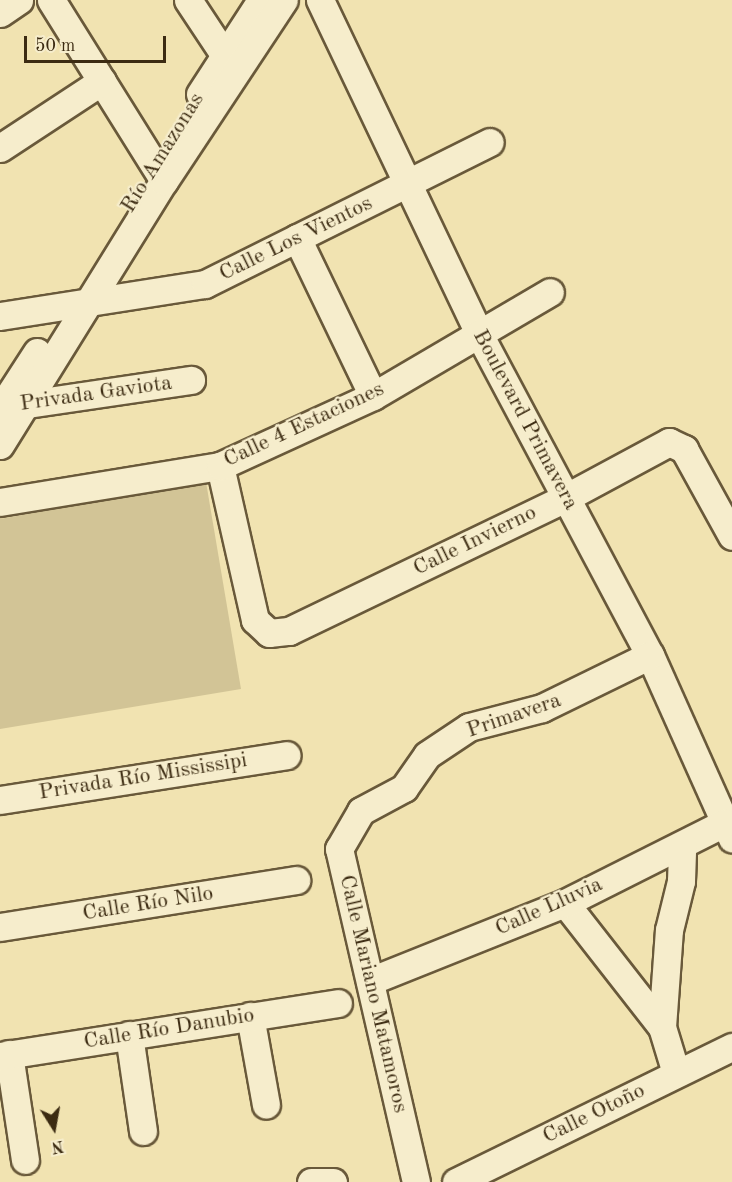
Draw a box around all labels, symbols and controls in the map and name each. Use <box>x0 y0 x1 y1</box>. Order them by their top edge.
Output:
scale bar <box>27 24 170 62</box>
text: 50 m <box>35 37 75 55</box>
street label: Río Amazonas <box>116 88 210 218</box>
street label: Calle Los Vientos <box>215 190 377 288</box>
street label: Boulevard Primavera <box>466 325 584 515</box>
street label: Privada Gaviota <box>18 370 174 418</box>
street label: Calle 4 Estaciones <box>220 376 388 474</box>
street label: Calle Invierno <box>409 500 541 582</box>
street label: Primavera <box>463 688 565 744</box>
street label: Privada Río Mississipi <box>37 747 249 807</box>
street label: Calle Mariano Matamoros <box>333 872 413 1116</box>
street label: Calle Lluvia <box>491 872 607 942</box>
street label: Calle Río Nilo <box>81 881 215 927</box>
street label: Calle Río Danubio <box>82 1002 256 1056</box>
street label: Calle Otoño <box>539 1078 649 1150</box>
north arrow <box>24 1098 84 1158</box>
text: N <box>50 1137 65 1155</box>

